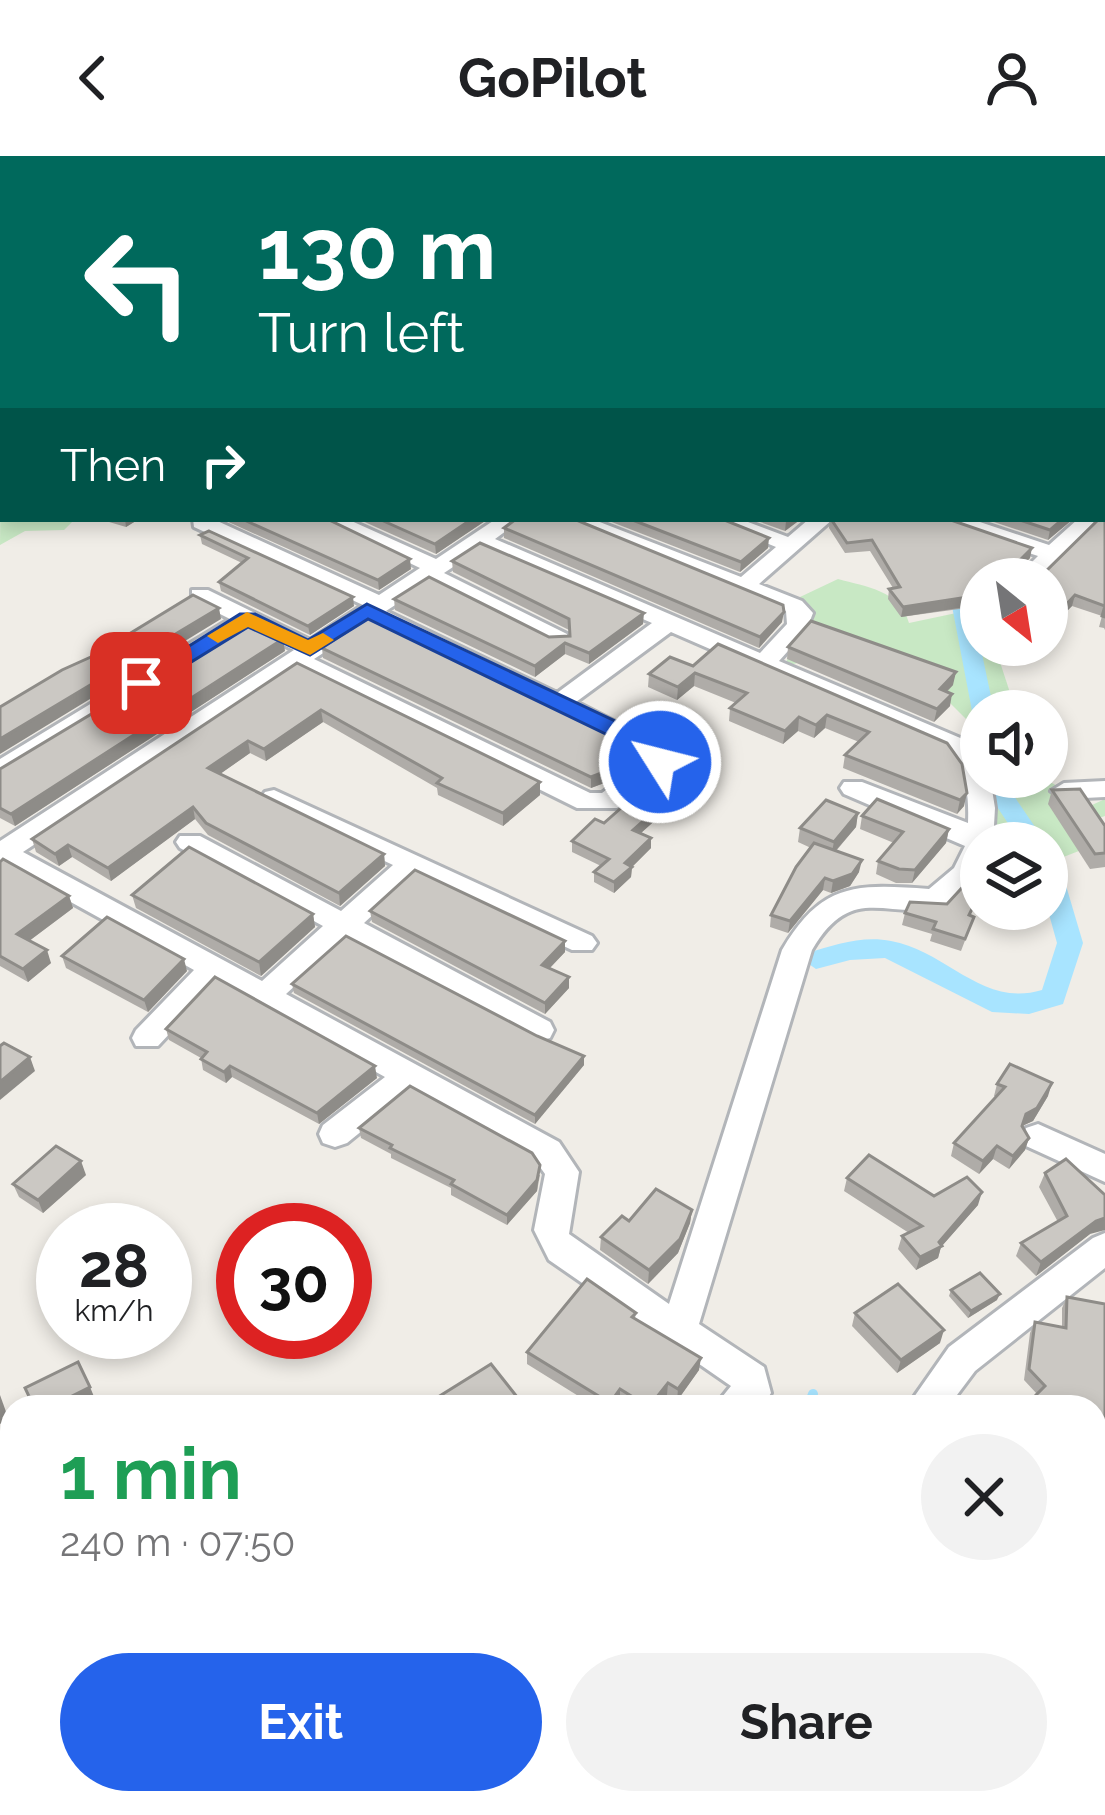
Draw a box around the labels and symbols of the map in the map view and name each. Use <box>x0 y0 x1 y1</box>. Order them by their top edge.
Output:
north arrow <box>960 558 1068 666</box>
pin <box>90 632 192 734</box>
position arrow <box>597 699 723 825</box>
speed limit sign: 30 <box>216 1203 372 1359</box>

